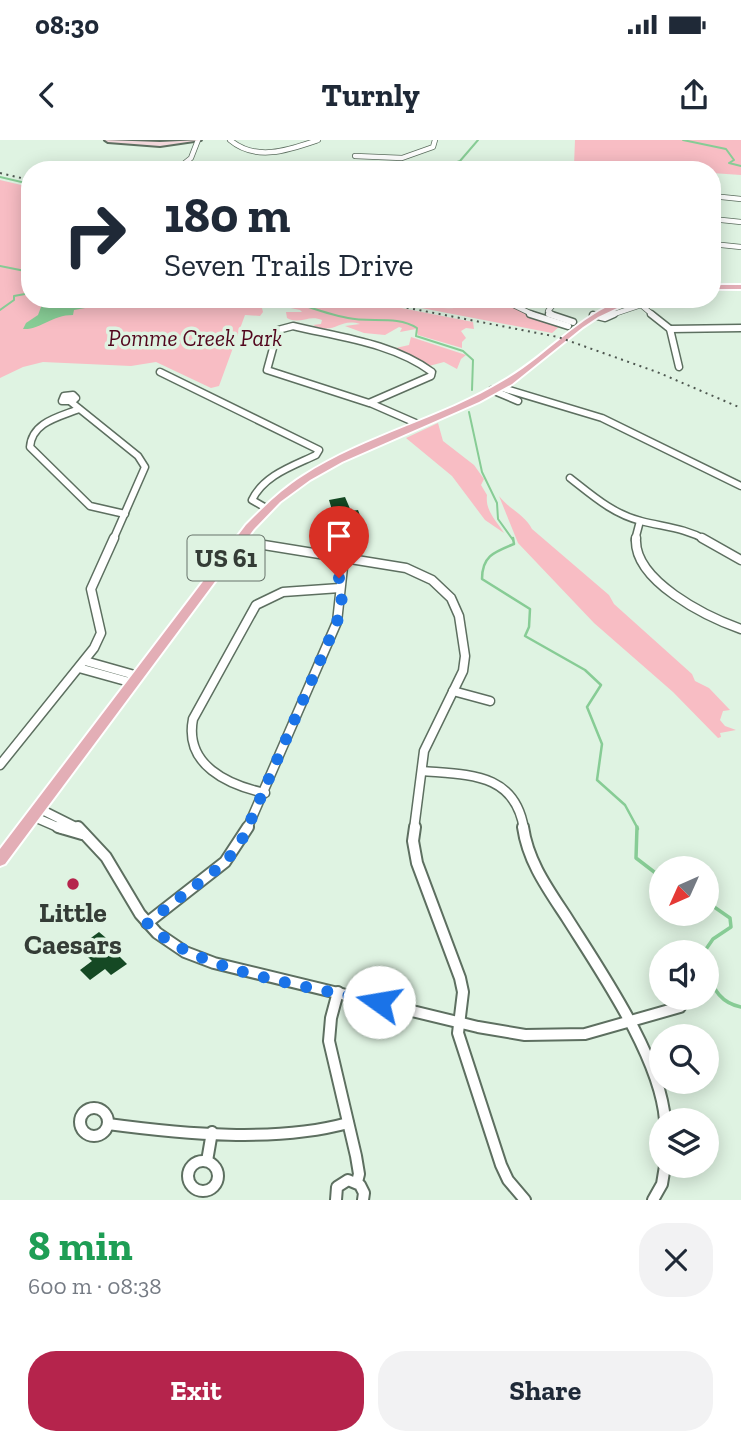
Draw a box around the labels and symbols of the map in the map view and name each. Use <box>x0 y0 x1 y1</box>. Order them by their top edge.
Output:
park label: Pomme Creek Park <box>108 324 282 352</box>
pin <box>309 506 369 578</box>
road number: US 61 <box>188 536 264 580</box>
north arrow <box>649 856 719 926</box>
marker: Little Caesars <box>65 876 81 892</box>
place label: Little Caesars <box>24 896 122 961</box>
position arrow <box>342 965 416 1039</box>

